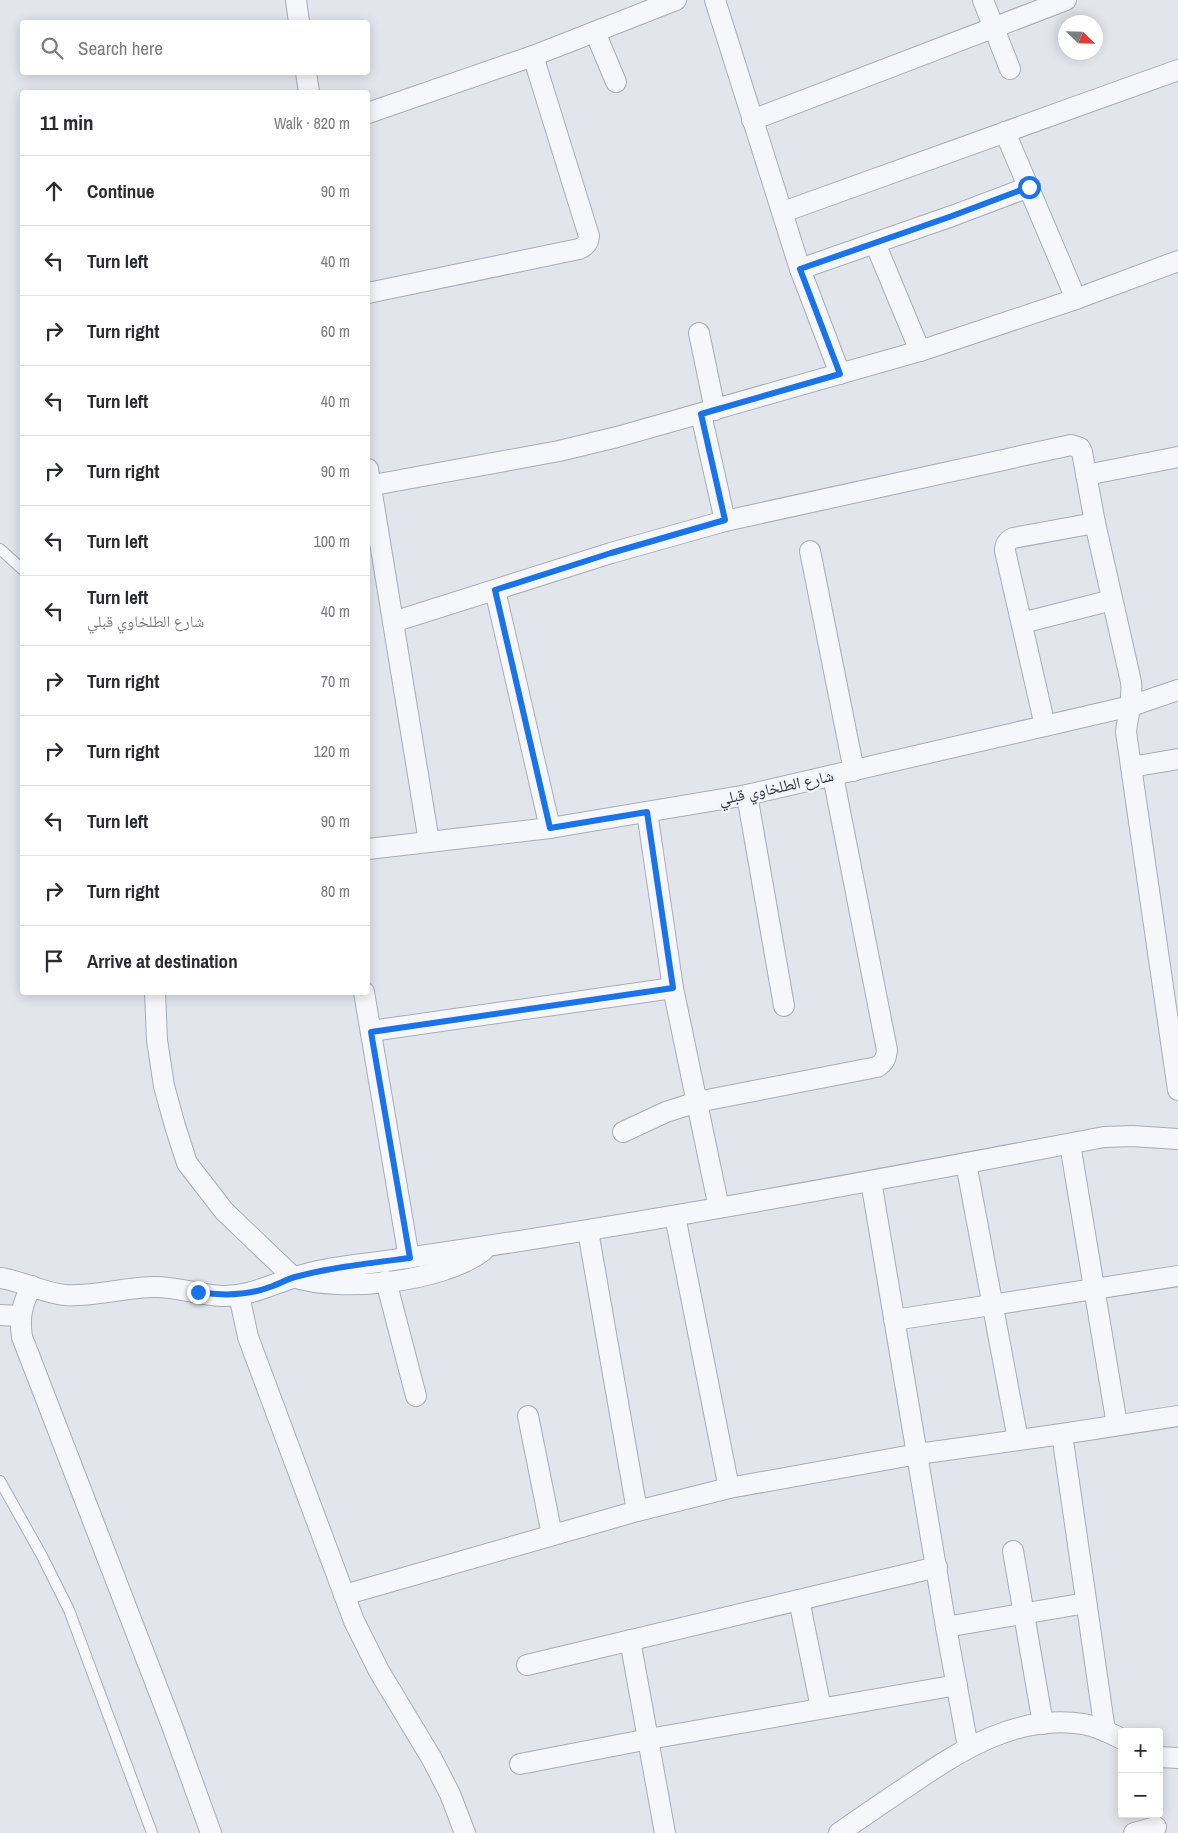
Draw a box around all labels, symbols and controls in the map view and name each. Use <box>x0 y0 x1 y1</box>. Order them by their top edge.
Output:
north arrow <box>1058 15 1103 60</box>
search box <box>20 20 370 75</box>
icon: search <box>38 34 66 62</box>
text: Search here <box>78 35 163 61</box>
text: 11 min <box>40 108 94 137</box>
text: Walk · 820 m <box>274 112 350 134</box>
route start <box>1018 176 1041 199</box>
icon: ahead <box>40 177 68 205</box>
text: Continue <box>87 178 155 204</box>
text: 90 m <box>321 180 350 202</box>
icon: left <box>40 247 68 275</box>
text: Turn left <box>87 248 148 274</box>
text: 40 m <box>321 250 350 272</box>
icon: right <box>40 317 68 345</box>
text: Turn right <box>87 318 159 344</box>
text: 60 m <box>321 320 350 342</box>
icon: left <box>40 387 68 415</box>
text: Turn left <box>87 388 148 414</box>
text: 40 m <box>321 390 350 412</box>
icon: right <box>40 457 68 485</box>
text: Turn right <box>87 458 159 484</box>
text: 90 m <box>321 460 350 482</box>
icon: left <box>40 527 68 555</box>
text: Turn left <box>87 528 148 554</box>
text: 100 m <box>314 530 350 552</box>
text: Turn left <box>87 584 148 610</box>
icon: left <box>40 597 68 625</box>
text: 40 m <box>321 600 350 622</box>
text: شارع الطلخاوي قبلي <box>87 610 204 632</box>
icon: right <box>40 667 68 695</box>
text: Turn right <box>87 668 159 694</box>
text: 70 m <box>321 670 350 692</box>
icon: right <box>40 737 68 765</box>
text: Turn right <box>87 738 159 764</box>
text: 120 m <box>314 740 350 762</box>
street label: شارع الطلخاوي قبلي <box>716 764 836 812</box>
icon: left <box>40 807 68 835</box>
text: Turn left <box>87 808 148 834</box>
text: 90 m <box>321 810 350 832</box>
icon: right <box>40 877 68 905</box>
text: Turn right <box>87 878 159 904</box>
text: 80 m <box>321 880 350 902</box>
icon: arrive <box>40 947 68 975</box>
text: Arrive at destination <box>87 948 238 974</box>
route end <box>187 1281 210 1304</box>
map controls <box>1118 1728 1163 1818</box>
button: + <box>1118 1728 1163 1773</box>
button: − <box>1118 1773 1163 1818</box>

